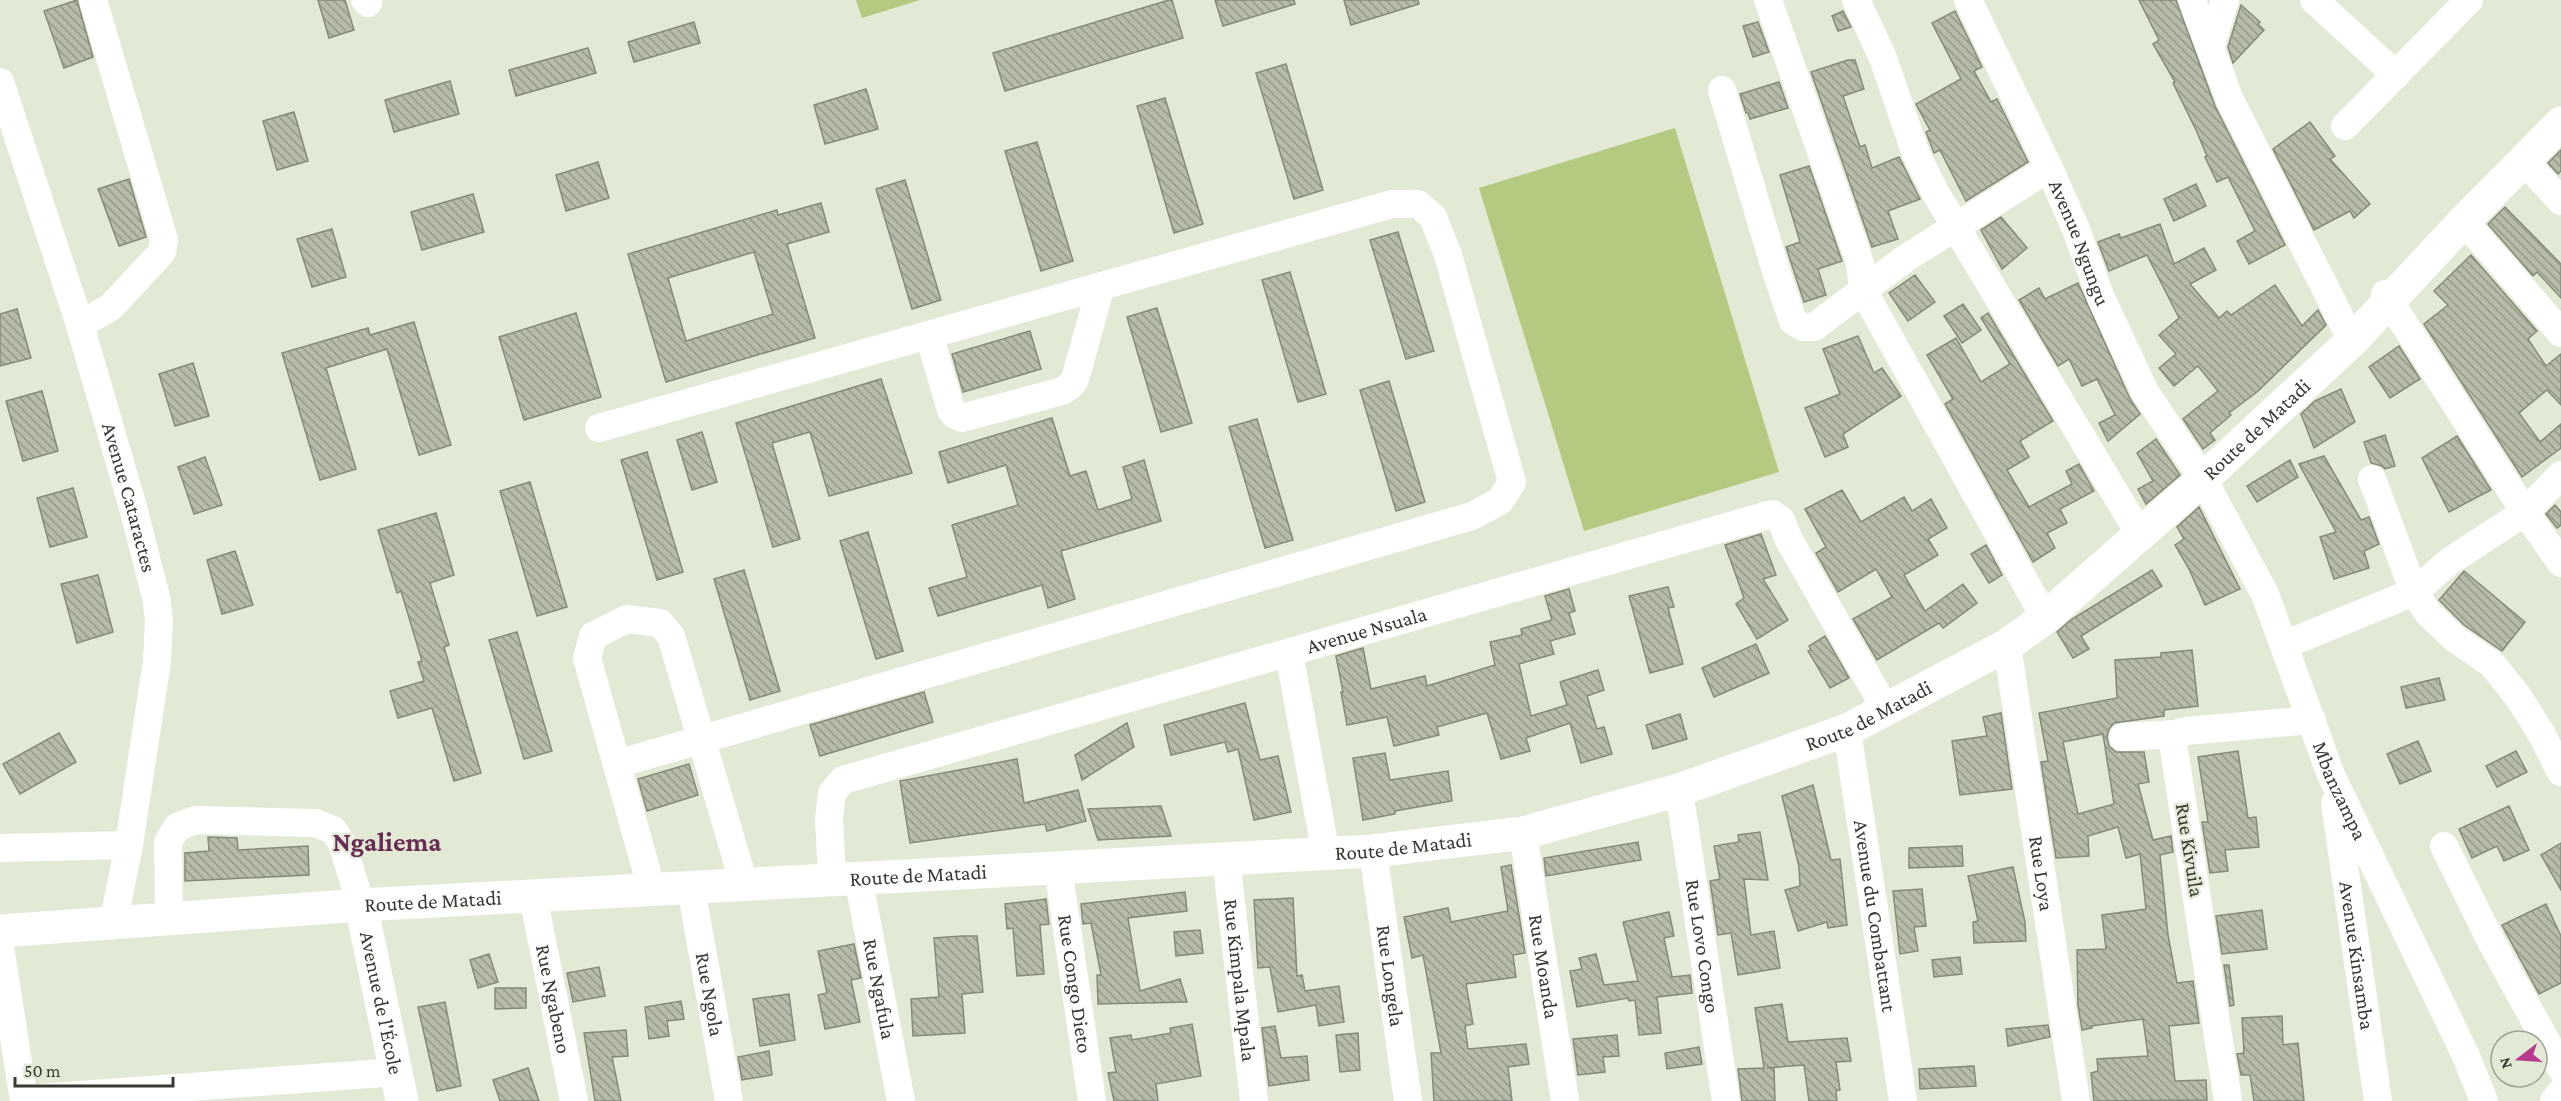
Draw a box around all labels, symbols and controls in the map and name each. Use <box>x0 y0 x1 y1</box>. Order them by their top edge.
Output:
street label: Avenue Ngungu <box>2044 176 2115 309</box>
street label: Route de Matadi <box>2198 373 2316 485</box>
street label: Avenue Cataractes <box>97 420 161 575</box>
street label: Avenue Nsuala <box>1304 601 1430 659</box>
street label: Route de Matadi <box>1802 675 1936 756</box>
street label: Mbanzampa <box>2308 738 2372 844</box>
street label: Rue Kivuila <box>2171 801 2209 899</box>
street label: Avenue du Combattant <box>1849 818 1902 1015</box>
district label: Ngaliema <box>333 827 441 857</box>
street label: Route de Matadi <box>1334 827 1474 865</box>
street label: Rue Loya <box>2024 834 2059 913</box>
street label: Route de Matadi <box>849 860 988 891</box>
street label: Rue Lovo Congo <box>1681 878 1725 1015</box>
street label: Avenue Kinsamba <box>2334 879 2380 1032</box>
street label: Route de Matadi <box>364 885 503 917</box>
street label: Rue Kimpala Mpala <box>1219 898 1261 1063</box>
street label: Rue Moanda <box>1524 912 1564 1021</box>
street label: Rue Congo Dieto <box>1053 913 1097 1055</box>
street label: Rue Longela <box>1371 923 1409 1028</box>
street label: Avenue de l'École <box>355 929 408 1077</box>
street label: Rue Ngafula <box>858 937 901 1041</box>
street label: Rue Ngabeno <box>531 942 576 1056</box>
street label: Rue Ngola <box>691 950 729 1039</box>
north arrow <box>2489 1029 2549 1089</box>
scale bar <box>15 1050 172 1088</box>
text: N <box>2495 1055 2515 1071</box>
text: 50 m <box>24 1061 61 1081</box>

